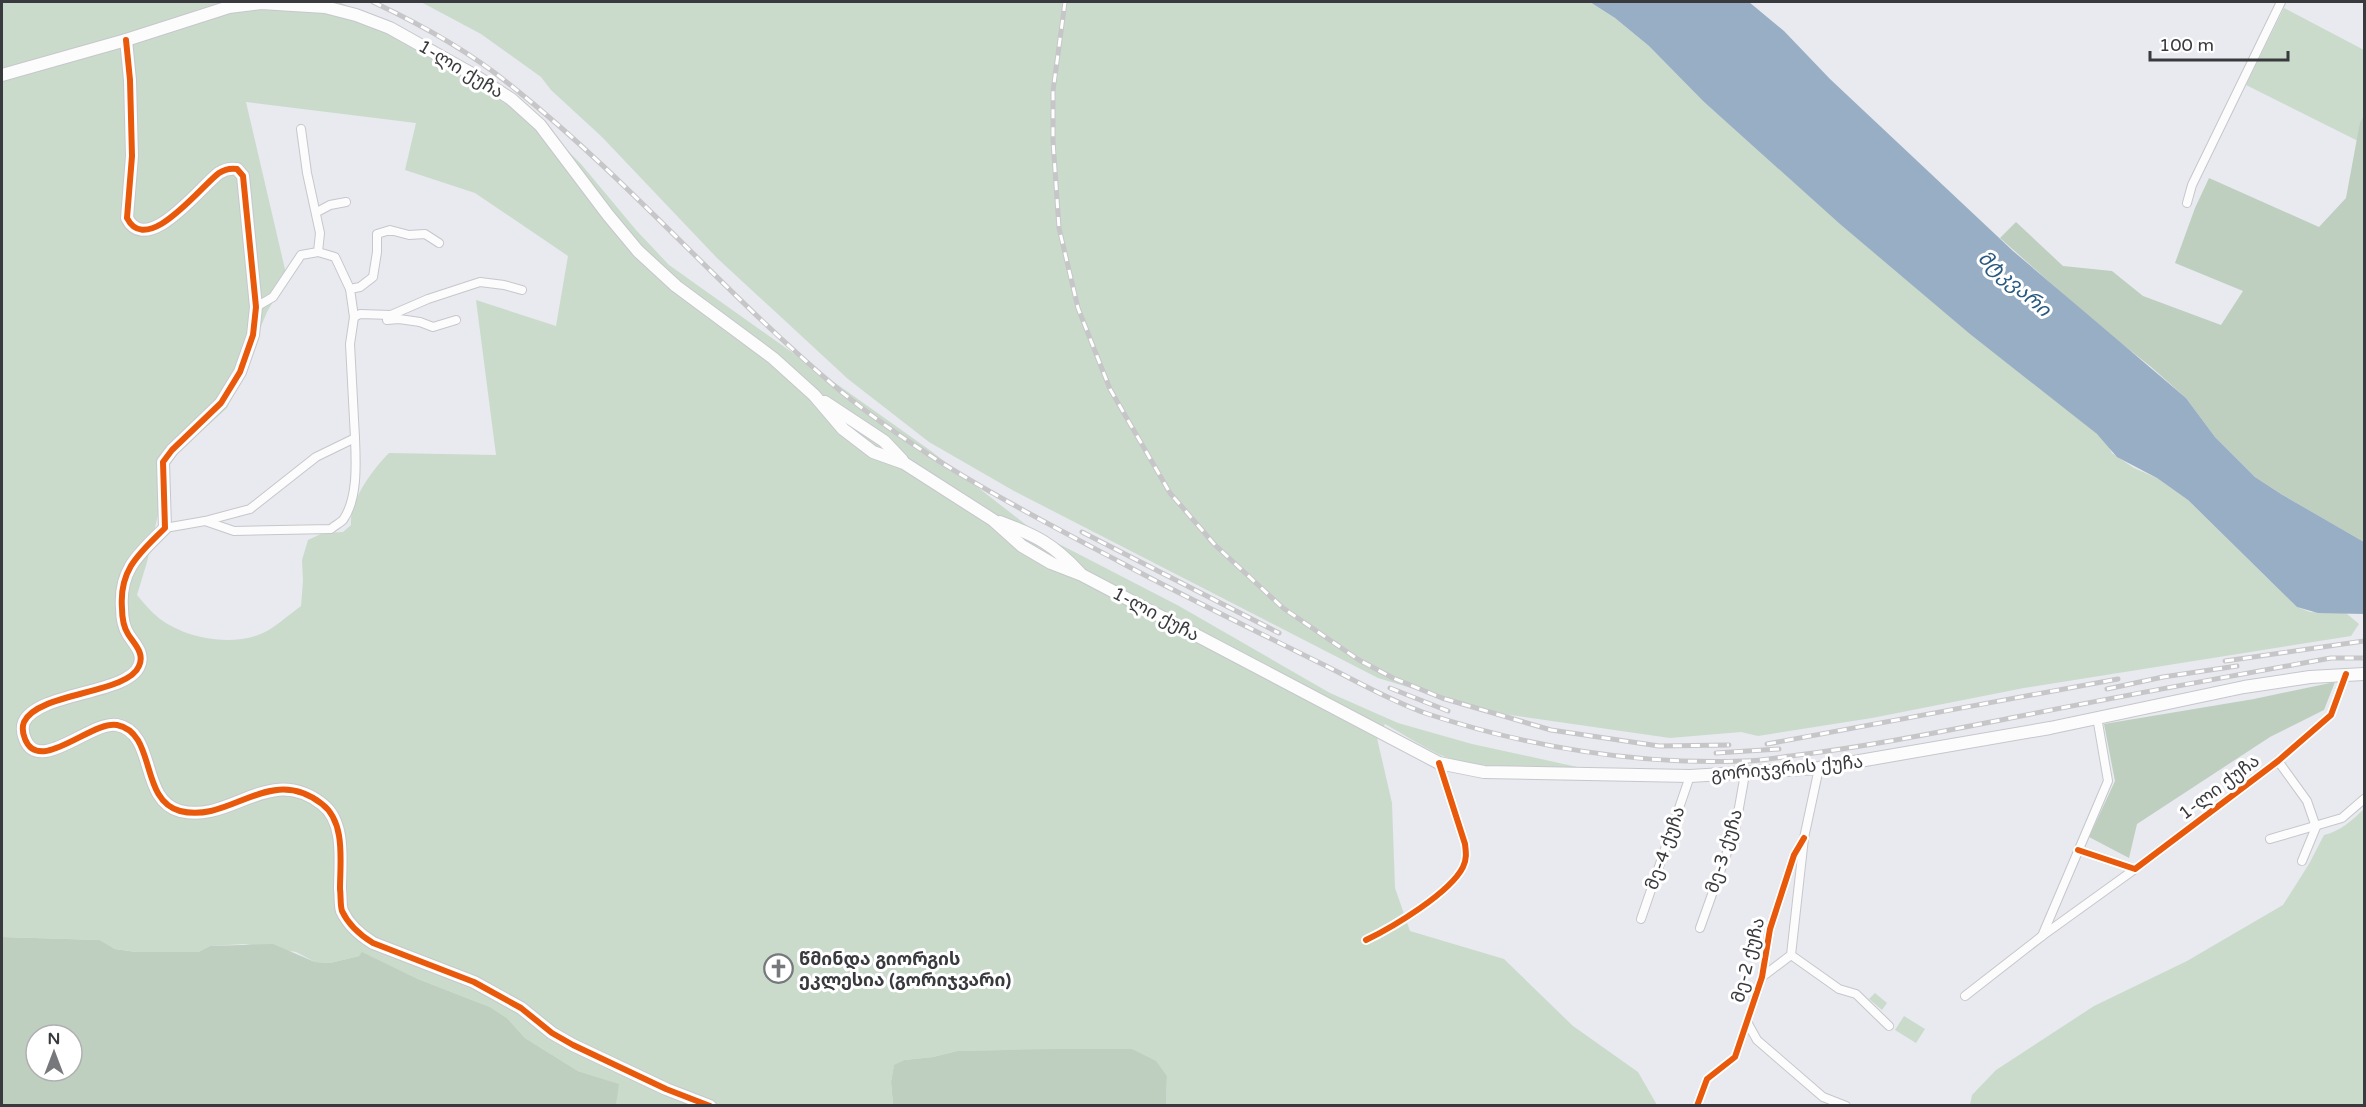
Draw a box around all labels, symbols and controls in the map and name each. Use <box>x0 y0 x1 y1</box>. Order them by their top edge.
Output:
scale bar <box>2150 24 2288 62</box>
text: 100 m <box>2159 34 2214 56</box>
street label: 1-ლი ქუჩა <box>414 35 508 103</box>
water label: მტკვარი <box>1973 246 2056 323</box>
street label: 1-ლი ქუჩა <box>1109 582 1203 646</box>
street label: გორიჯვრის ქუჩა <box>1710 750 1864 786</box>
street label: 1-ლი ქუჩა <box>2174 750 2264 824</box>
street label: მე-4 ქუჩა <box>1640 803 1690 893</box>
street label: მე-3 ქუჩა <box>1701 806 1747 896</box>
street label: მე-2 ქუჩა <box>1727 915 1769 1005</box>
place label: წმინდა გიორგის ეკლესია (გორიჯვარი) <box>799 948 1011 991</box>
church icon: წმინდა გიორგის ეკლესია (გორიჯვარი) <box>762 953 794 985</box>
north arrow <box>24 1023 84 1083</box>
text: N <box>48 1029 60 1049</box>

